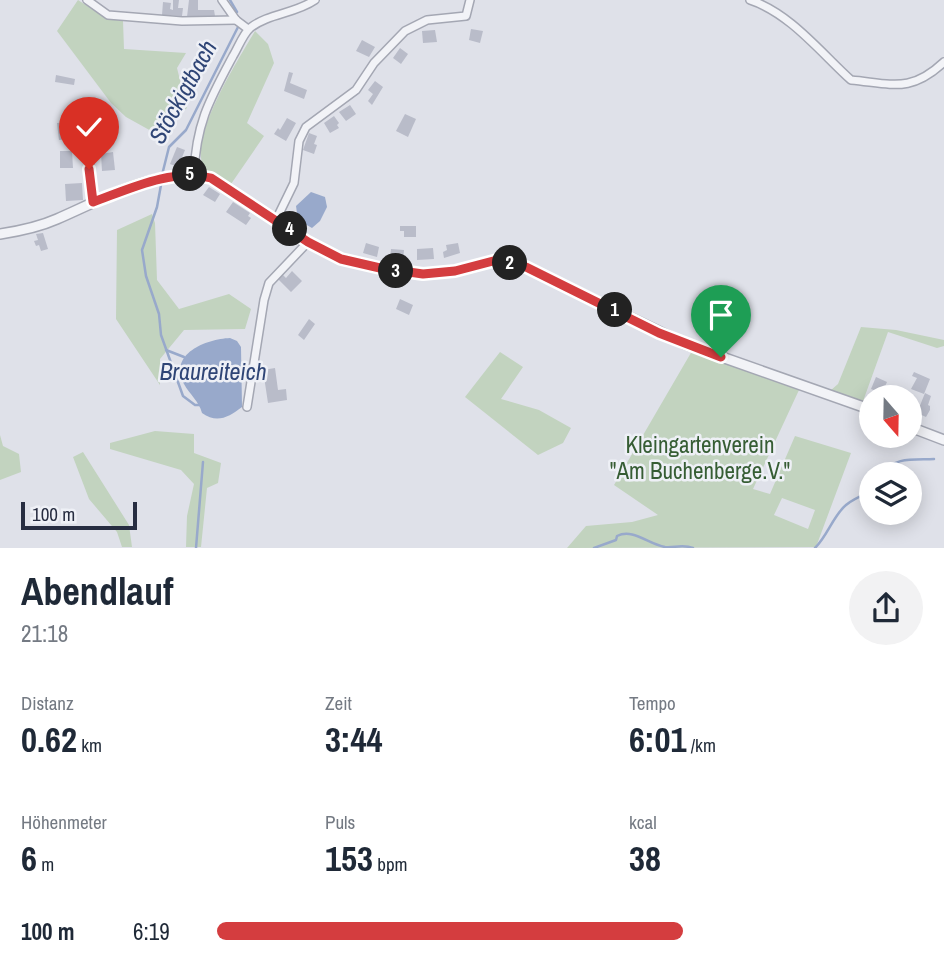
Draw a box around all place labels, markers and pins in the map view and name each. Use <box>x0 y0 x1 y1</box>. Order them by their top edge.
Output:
pin <box>59 97 119 169</box>
pin: 5 <box>172 156 208 192</box>
pin: 4 <box>272 212 308 246</box>
pin: 2 <box>492 246 528 280</box>
pin: 3 <box>378 254 414 288</box>
pin <box>691 285 751 357</box>
pin: 1 <box>598 292 632 328</box>

